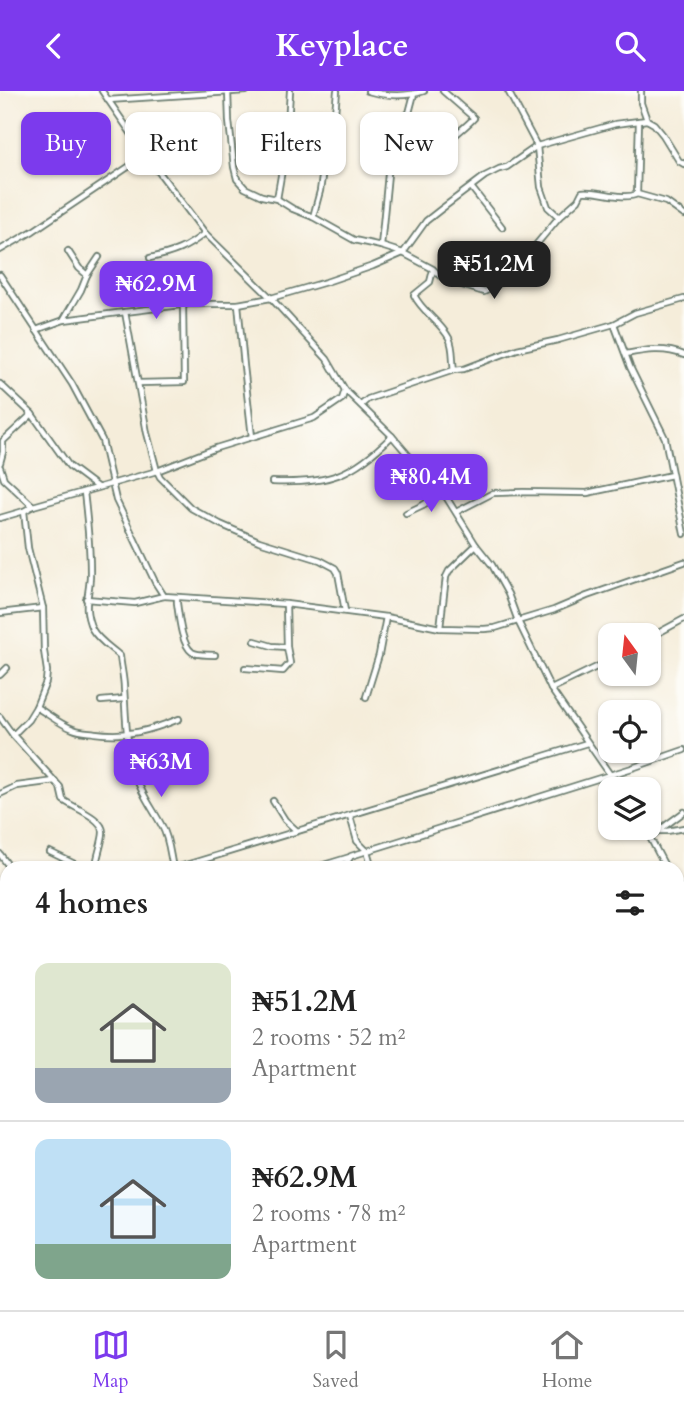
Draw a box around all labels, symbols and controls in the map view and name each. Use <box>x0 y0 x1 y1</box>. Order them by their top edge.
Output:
text: Keyplace <box>275 24 409 68</box>
icon: back <box>35 27 73 65</box>
icon: search <box>611 27 649 65</box>
chip: Buy <box>21 112 111 175</box>
chip: Rent <box>125 112 222 175</box>
chip: Filters <box>236 112 346 175</box>
chip: New <box>360 112 458 175</box>
pin: ₦51.2M <box>437 241 551 301</box>
text: ₦51.2M <box>454 248 534 279</box>
pin: ₦62.9M <box>99 261 213 321</box>
text: ₦62.9M <box>116 268 196 299</box>
pin: ₦80.4M <box>374 455 488 514</box>
text: ₦80.4M <box>391 461 471 492</box>
north arrow <box>598 623 662 686</box>
map controls <box>598 623 661 840</box>
button: locate <box>598 700 661 763</box>
pin: ₦63M <box>120 739 202 799</box>
text: ₦63M <box>130 746 192 777</box>
button: layers <box>598 777 661 840</box>
text: 4 homes <box>35 883 148 924</box>
icon: filters <box>611 884 649 922</box>
text: ₦51.2M <box>252 981 358 1022</box>
icon: home <box>91 991 175 1075</box>
text: 2 rooms · 52 m² <box>252 1022 405 1053</box>
text: Apartment <box>252 1053 356 1084</box>
text: ₦62.9M <box>252 1157 358 1198</box>
icon: home <box>91 1167 175 1251</box>
text: 2 rooms · 78 m² <box>252 1198 405 1229</box>
text: Apartment <box>252 1229 356 1260</box>
tab: Map <box>92 1326 130 1394</box>
tab: Saved <box>313 1326 359 1394</box>
tab: Home <box>542 1326 592 1394</box>

